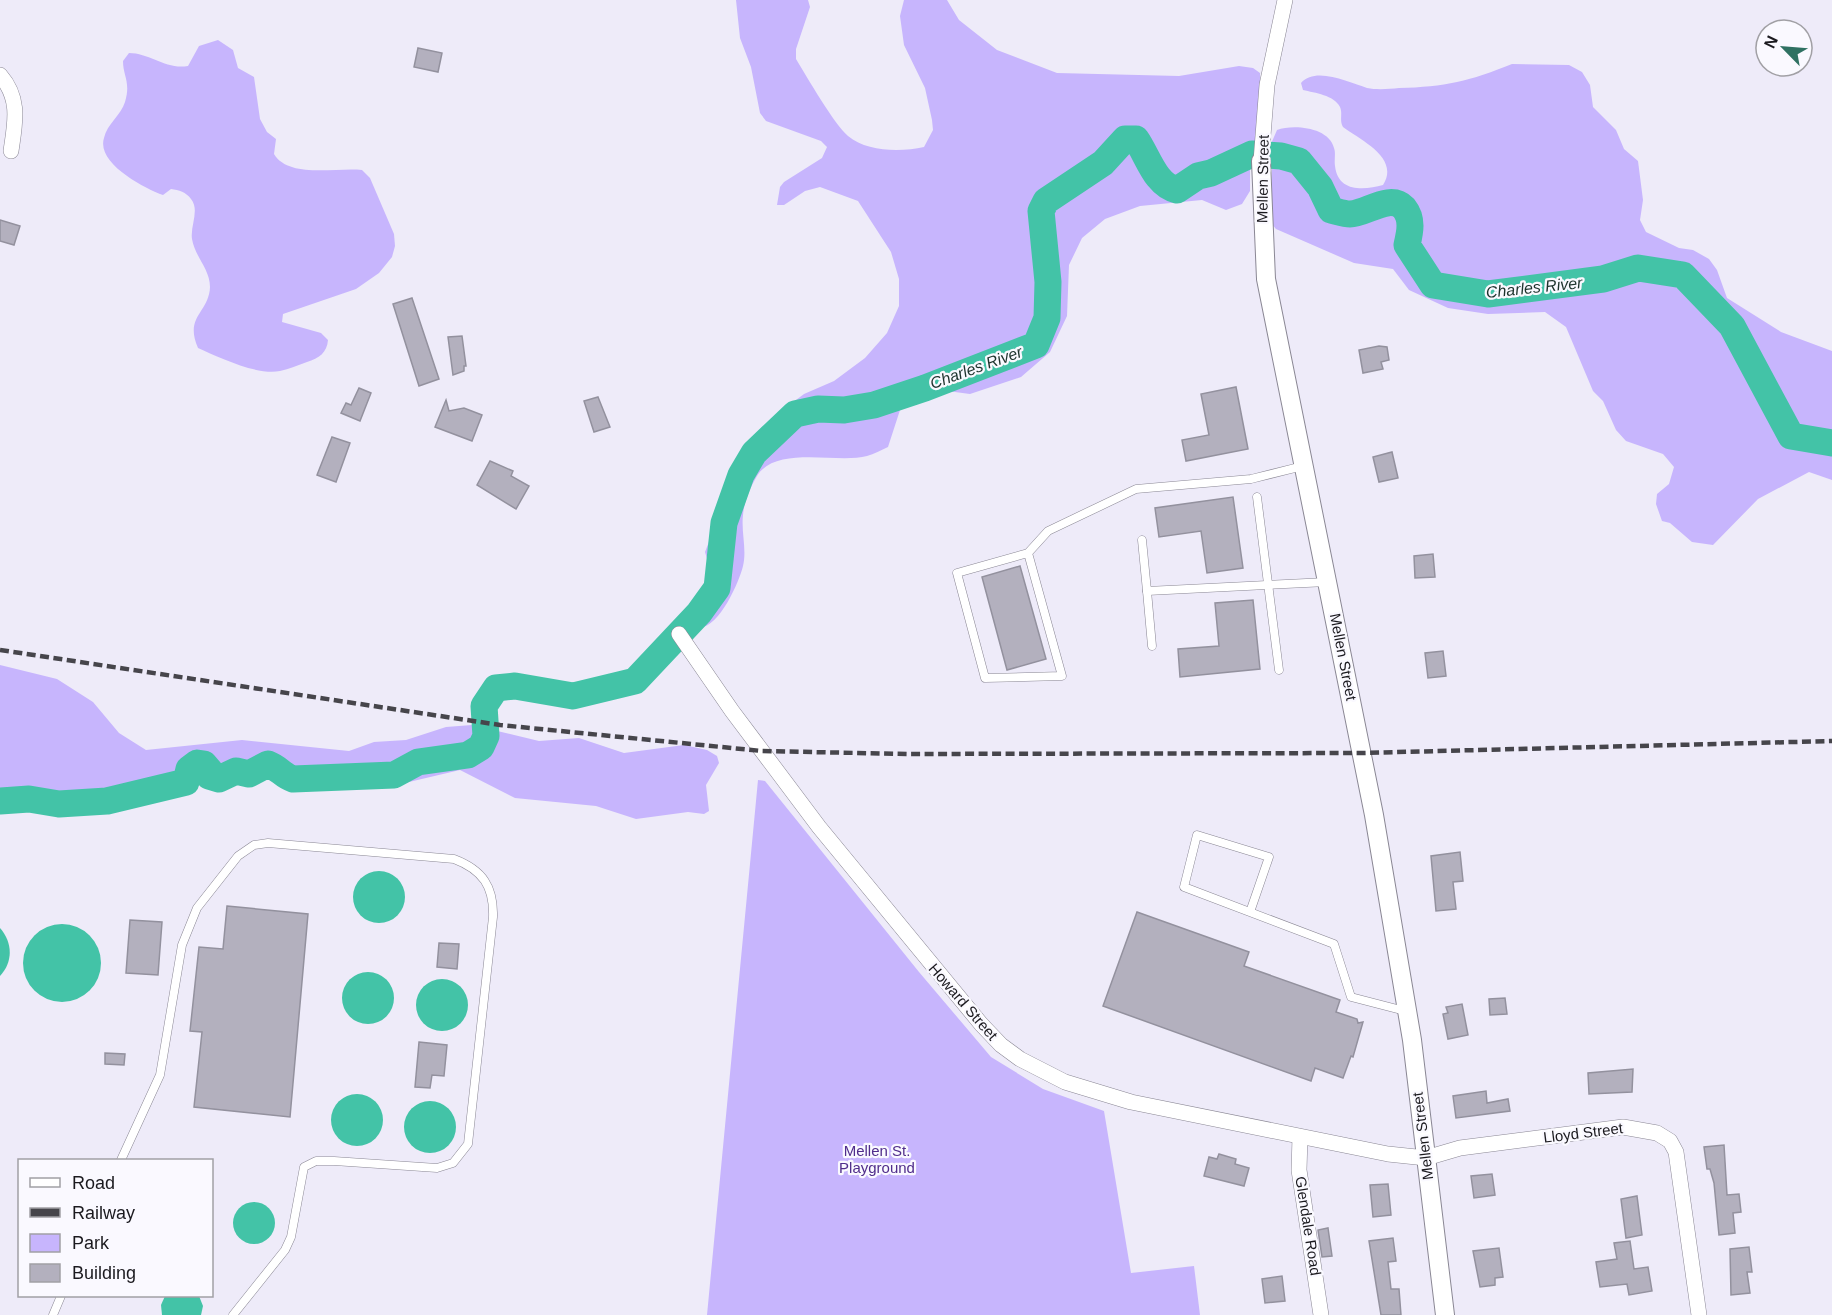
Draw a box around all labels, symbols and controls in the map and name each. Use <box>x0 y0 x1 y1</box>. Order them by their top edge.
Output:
north arrow <box>1754 18 1814 78</box>
text: N <box>1761 33 1781 51</box>
street label: Mellen Street <box>1253 134 1272 223</box>
water label: Charles River <box>1485 274 1584 301</box>
water label: Charles River <box>928 343 1025 392</box>
street label: Mellen Street <box>1327 612 1360 703</box>
street label: Howard Street <box>926 960 1002 1044</box>
street label: Mellen Street <box>1409 1090 1436 1181</box>
street label: Lloyd Street <box>1542 1119 1625 1146</box>
park label: Mellen St. Playground <box>839 1142 915 1176</box>
legend <box>18 1159 213 1297</box>
text: Road <box>72 1173 115 1193</box>
street label: Glendale Road <box>1292 1175 1325 1277</box>
text: Railway <box>72 1203 135 1223</box>
text: Park <box>72 1233 110 1253</box>
text: Building <box>72 1263 136 1283</box>

